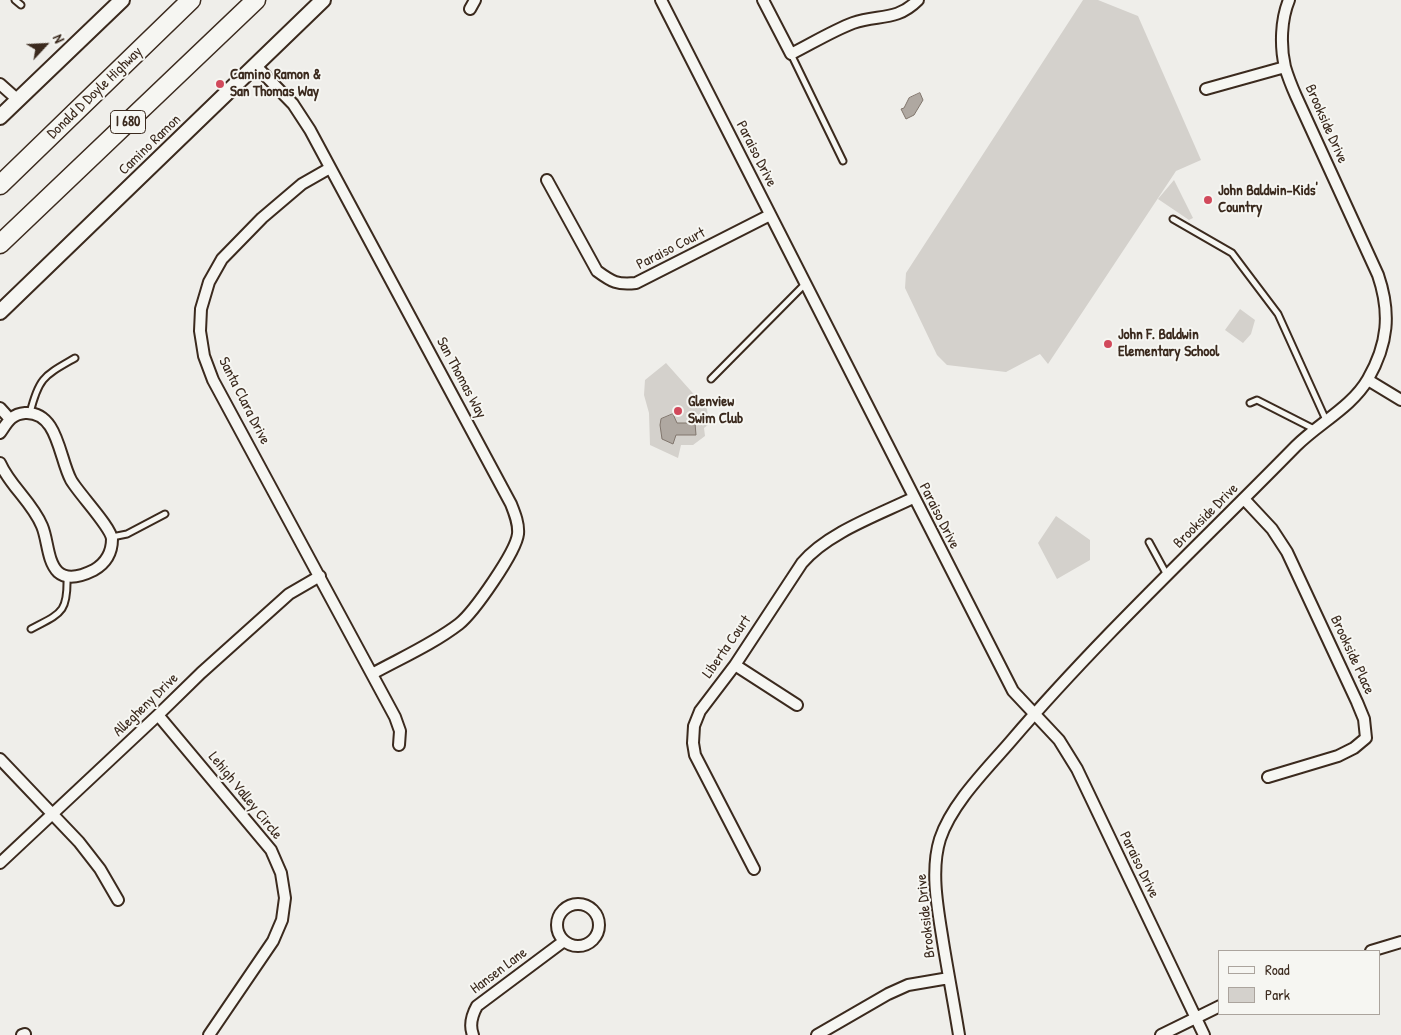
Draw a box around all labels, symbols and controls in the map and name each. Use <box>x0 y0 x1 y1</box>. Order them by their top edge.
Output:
north arrow <box>20 20 70 70</box>
text: N <box>49 31 69 46</box>
street label: Donald D Doyle Highway <box>44 43 146 143</box>
place label: Camino Ramon & San Thomas Way <box>230 66 321 101</box>
marker: Camino Ramon & San Thomas Way <box>214 78 226 90</box>
street label: Brookside Drive <box>1301 82 1351 166</box>
road number: I 680 <box>110 110 146 134</box>
street label: Camino Ramon <box>115 111 185 179</box>
street label: Paraiso Drive <box>732 118 780 190</box>
place label: John Baldwin-Kids' Country <box>1218 182 1318 217</box>
marker: John Baldwin-Kids' Country <box>1202 194 1214 206</box>
street label: Paraiso Court <box>634 224 708 274</box>
place label: John F. Baldwin Elementary School <box>1118 326 1219 361</box>
street label: San Thomas Way <box>432 334 490 422</box>
marker: John F. Baldwin Elementary School <box>1102 338 1114 350</box>
street label: Santa Clara Drive <box>214 354 274 448</box>
place label: Glenview Swim Club <box>688 393 743 428</box>
marker: Glenview Swim Club <box>672 405 684 417</box>
street label: Paraiso Drive <box>915 480 963 552</box>
street label: Brookside Drive <box>1170 480 1242 552</box>
street label: Liberta Court <box>699 612 755 682</box>
street label: Brookside Place <box>1326 613 1378 697</box>
street label: Allegheny Drive <box>110 670 182 740</box>
street label: Lehigh Valley Circle <box>204 749 286 843</box>
street label: Paraiso Drive <box>1115 829 1163 901</box>
street label: Brookside Drive <box>913 873 939 959</box>
street label: Hansen Lane <box>467 944 531 998</box>
legend <box>1218 950 1381 1015</box>
text: Road <box>1265 959 1290 980</box>
text: Park <box>1265 984 1290 1005</box>

